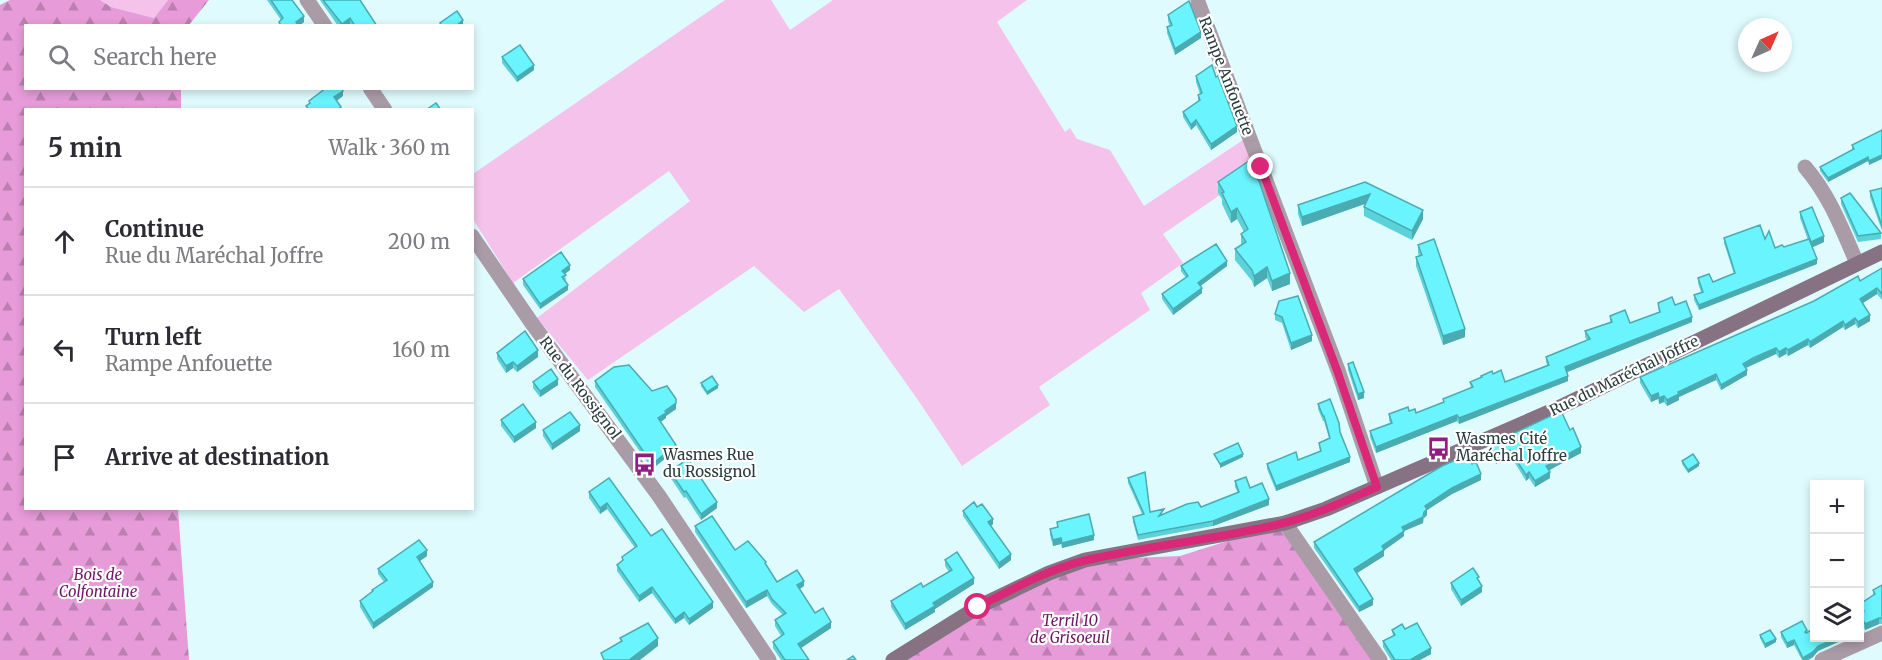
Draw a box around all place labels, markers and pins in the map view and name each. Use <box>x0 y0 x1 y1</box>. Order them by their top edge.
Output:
place label: Wasmes Cité Maréchal Joffre <box>1455 429 1567 465</box>
bus stop icon: Wasmes Cité Maréchal Joffre <box>1425 435 1451 461</box>
place label: Wasmes Rue du Rossignol <box>662 445 756 481</box>
bus stop icon: Wasmes Rue du Rossignol <box>632 451 658 477</box>

